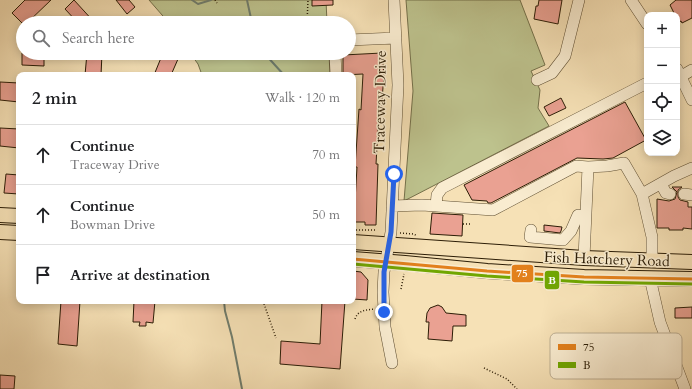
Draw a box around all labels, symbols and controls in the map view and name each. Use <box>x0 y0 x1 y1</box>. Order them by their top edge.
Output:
map controls <box>644 12 680 156</box>
button: + <box>644 12 680 48</box>
search box <box>16 16 356 60</box>
icon: search <box>30 27 52 49</box>
text: Search here <box>62 28 135 48</box>
button: − <box>644 48 680 84</box>
street label: Traceway Drive <box>369 50 391 154</box>
button: locate <box>644 84 680 120</box>
text: 2 min <box>32 87 77 110</box>
text: Walk · 120 m <box>265 89 340 107</box>
button: layers <box>644 120 680 156</box>
text: Continue <box>70 136 135 156</box>
icon: ahead <box>32 144 54 166</box>
text: 70 m <box>312 146 340 164</box>
text: Traceway Drive <box>70 156 160 174</box>
route start <box>385 165 403 183</box>
text: Continue <box>70 196 135 216</box>
icon: ahead <box>32 204 54 226</box>
text: 50 m <box>312 206 340 224</box>
text: Bowman Drive <box>70 216 155 234</box>
street label: Fish Hatchery Road <box>544 247 670 271</box>
icon: arrive <box>32 264 54 286</box>
line badge: 75 <box>511 264 534 283</box>
text: Arrive at destination <box>70 265 210 285</box>
text: 75 <box>516 266 528 281</box>
line badge: B <box>544 270 560 290</box>
text: B <box>548 273 556 288</box>
route end <box>375 303 393 321</box>
legend <box>550 333 682 379</box>
text: 75 <box>583 340 594 355</box>
text: B <box>583 358 590 373</box>

